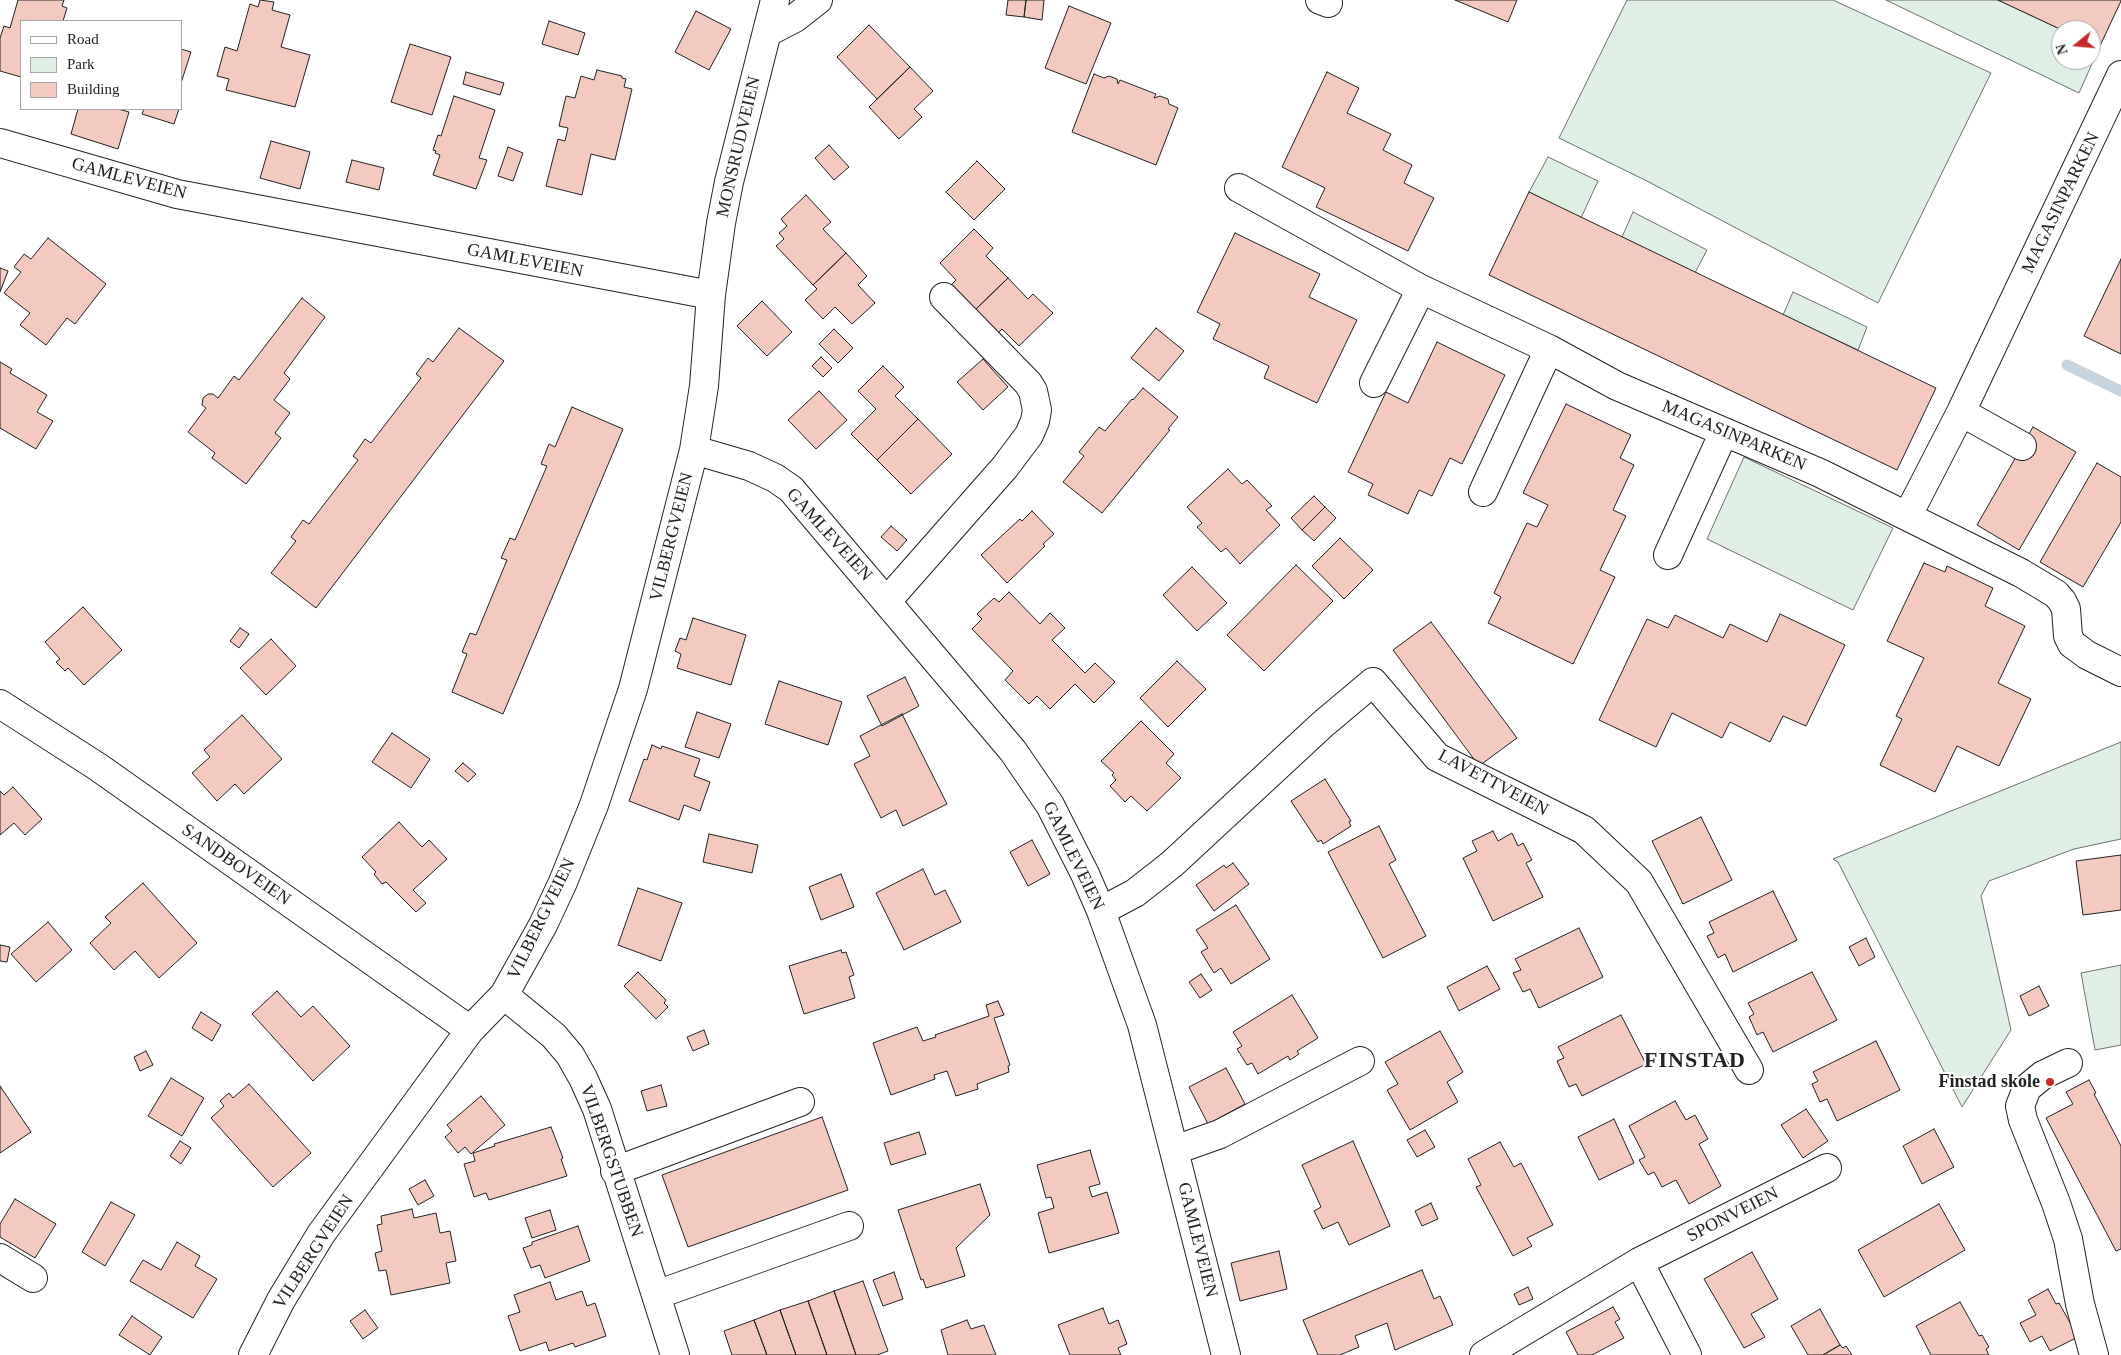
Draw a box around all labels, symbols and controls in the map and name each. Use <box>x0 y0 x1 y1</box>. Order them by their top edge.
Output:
legend <box>20 20 182 110</box>
north arrow <box>2051 20 2101 70</box>
text: Road <box>67 31 99 47</box>
text: N <box>2053 42 2071 56</box>
text: Park <box>67 56 95 72</box>
street label: MONSRUDVEIEN <box>712 74 766 220</box>
text: Building <box>67 81 120 97</box>
street label: MAGASINPARKEN <box>2017 129 2105 277</box>
street label: GAMLEVEIEN <box>69 153 189 205</box>
street label: GAMLEVEIEN <box>465 239 585 283</box>
street label: MAGASINPARKEN <box>1659 396 1809 476</box>
street label: VILBERGVEIEN <box>646 470 698 604</box>
street label: GAMLEVEIEN <box>782 484 876 586</box>
street label: LAVETTVEIEN <box>1434 745 1552 821</box>
street label: GAMLEVEIEN <box>1037 798 1109 914</box>
street label: SANDBOVEIEN <box>177 819 295 911</box>
street label: VILBERGVEIEN <box>503 855 581 983</box>
district label: FINSTAD <box>1643 1048 1747 1074</box>
place label: Finstad skole <box>1938 1071 2040 1093</box>
marker: Finstad skole <box>2044 1076 2056 1088</box>
street label: VILBERGSTUBBEN <box>575 1082 647 1240</box>
street label: GAMLEVEIEN <box>1172 1180 1222 1300</box>
street label: SPONVEIEN <box>1684 1183 1782 1247</box>
street label: VILBERGVEIEN <box>269 1191 359 1313</box>

